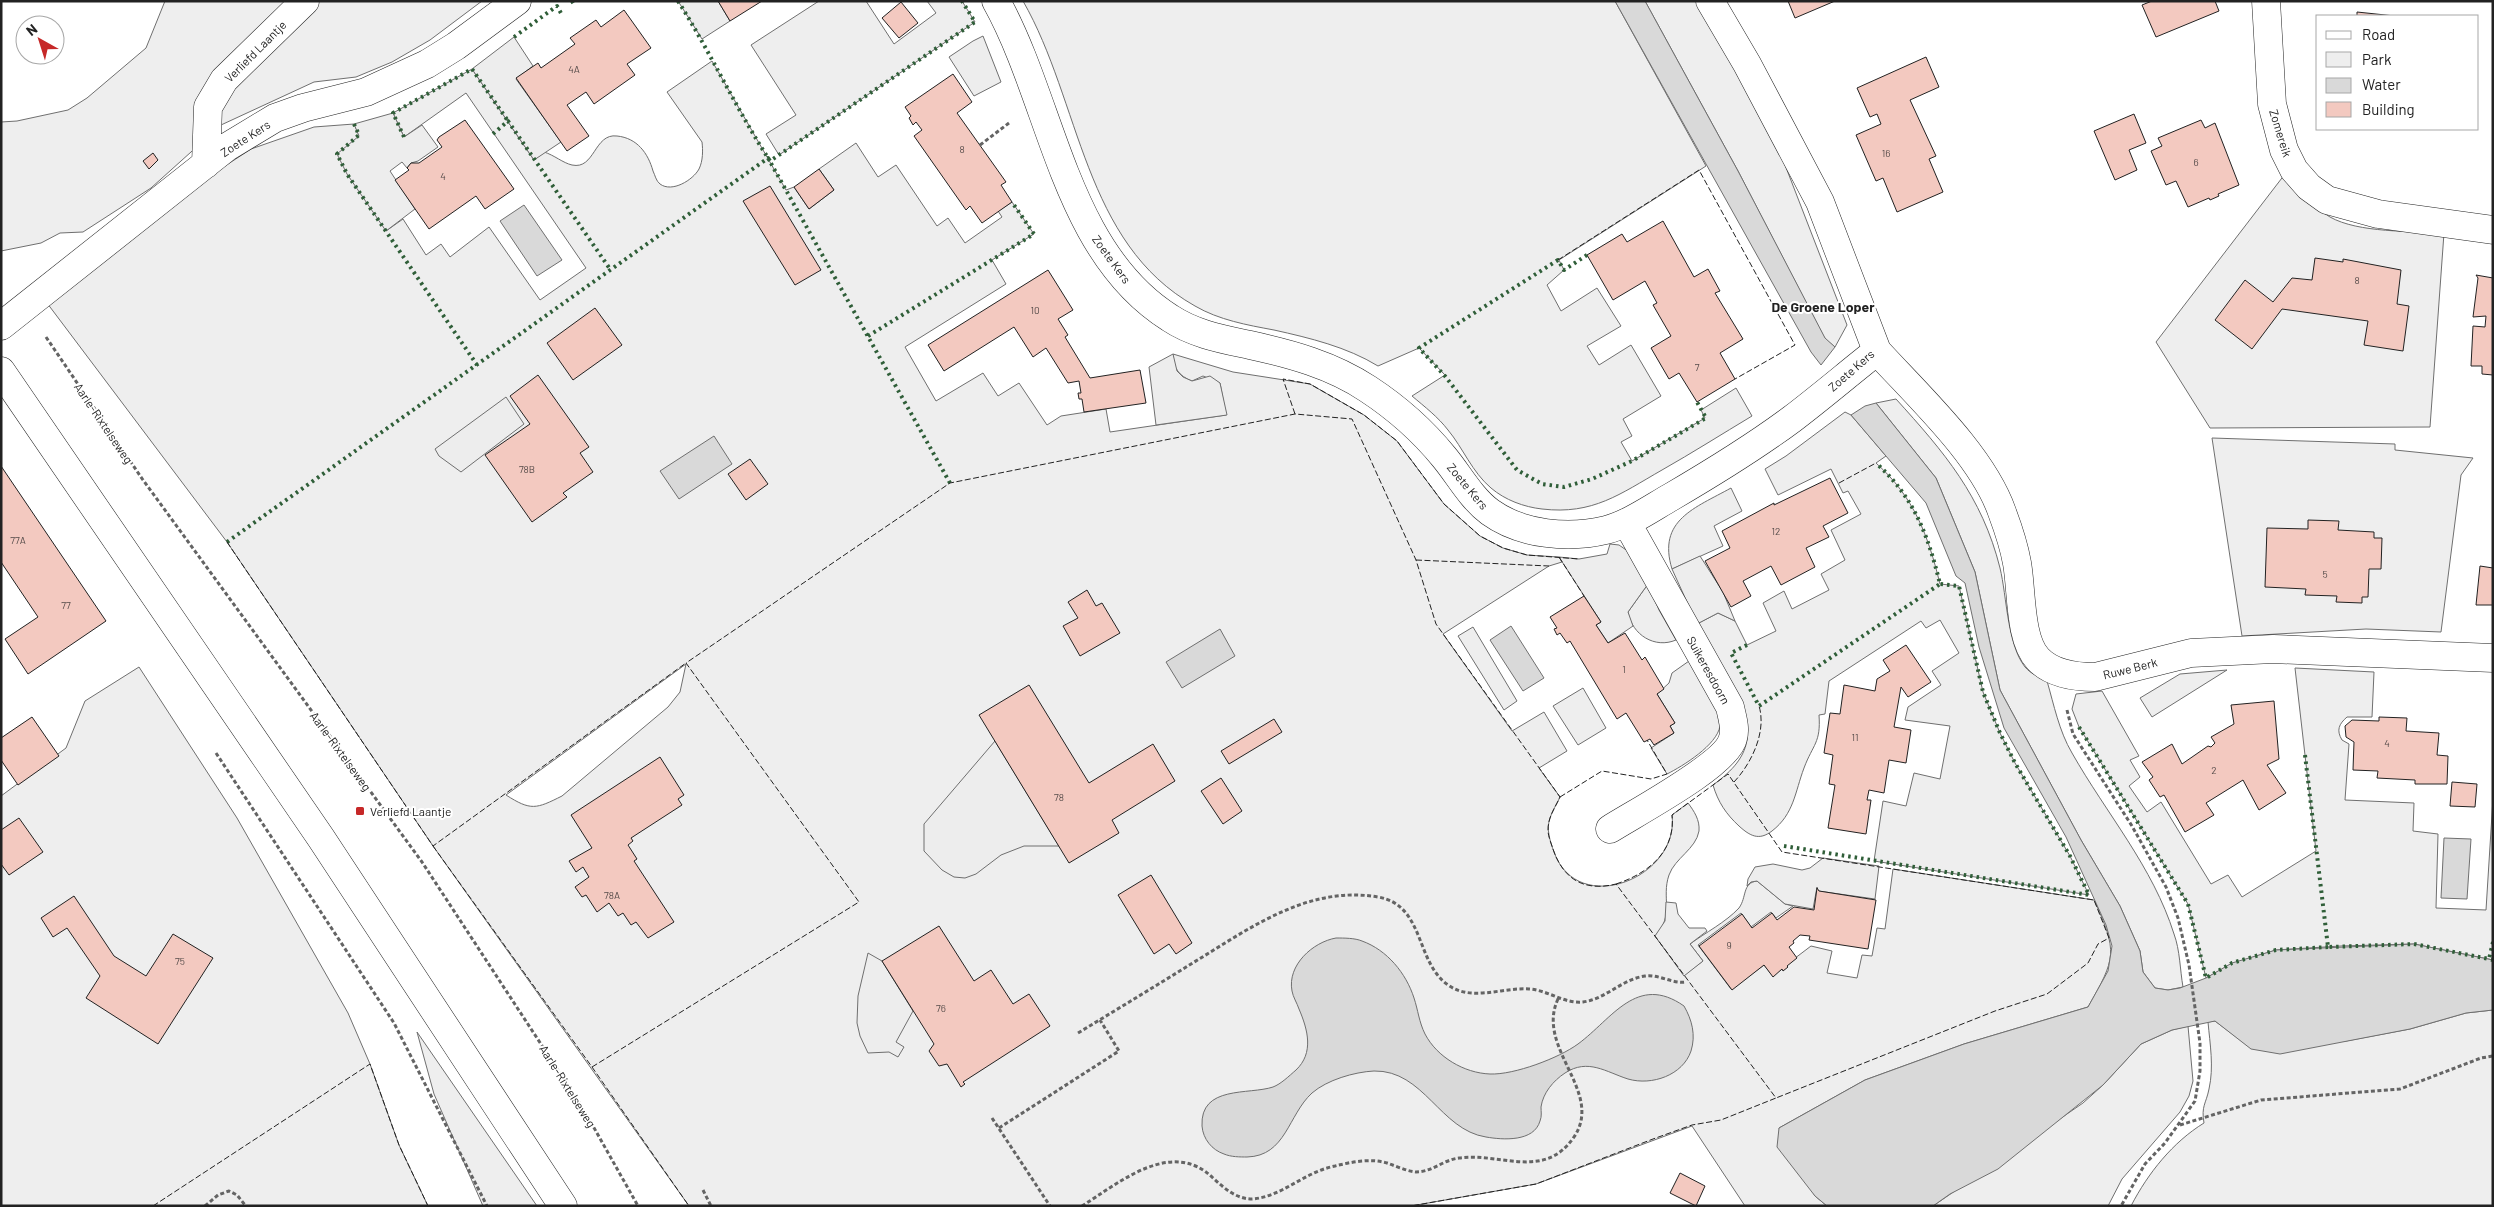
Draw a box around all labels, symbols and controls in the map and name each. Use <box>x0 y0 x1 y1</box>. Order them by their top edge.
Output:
north arrow <box>15 15 65 65</box>
legend <box>2316 15 2479 130</box>
street label: Verliefd Laantje <box>221 17 289 85</box>
text: N <box>23 20 40 39</box>
text: Road <box>2362 25 2395 43</box>
text: Park <box>2362 50 2392 68</box>
house number: 4A <box>568 63 580 75</box>
text: Water <box>2362 75 2401 93</box>
text: Building <box>2362 100 2415 118</box>
street label: Zomereik <box>2267 107 2295 159</box>
street label: Zoete Kers <box>218 117 273 159</box>
house number: 8 <box>959 143 965 155</box>
house number: 16 <box>1882 147 1890 159</box>
house number: 6 <box>2193 156 2199 168</box>
house number: 4 <box>440 170 446 182</box>
street label: Zoete Kers <box>1090 232 1134 286</box>
house number: 8 <box>2354 274 2360 286</box>
district label: De Groene Loper <box>1771 298 1875 315</box>
house number: 10 <box>1030 304 1040 316</box>
street label: Zoete Kers <box>1825 346 1877 394</box>
house number: 7 <box>1695 361 1700 373</box>
street label: Aarle-Rixtelseweg <box>72 380 136 466</box>
street label: Zoete Kers <box>1445 460 1492 512</box>
house number: 78B <box>519 463 535 475</box>
house number: 12 <box>1772 525 1780 537</box>
house number: 77A <box>10 534 26 546</box>
house number: 5 <box>2322 568 2328 580</box>
house number: 77 <box>61 599 71 611</box>
street label: Suikeresdoorn <box>1685 634 1733 706</box>
street label: Ruwe Berk <box>2101 655 2159 681</box>
house number: 1 <box>1622 663 1626 675</box>
street label: Aarle-Rixtelseweg <box>308 709 374 793</box>
house number: 11 <box>1851 731 1859 743</box>
house number: 4 <box>2384 737 2390 749</box>
house number: 2 <box>2211 764 2217 776</box>
house number: 78 <box>1054 791 1064 803</box>
place label: Verliefd Laantje <box>370 804 451 818</box>
marker: Verliefd Laantje <box>354 805 366 817</box>
house number: 78A <box>604 889 620 901</box>
house number: 9 <box>1726 939 1732 951</box>
house number: 75 <box>175 955 185 967</box>
house number: 76 <box>936 1002 946 1014</box>
street label: Aarle-Rixtelseweg <box>537 1042 599 1130</box>

